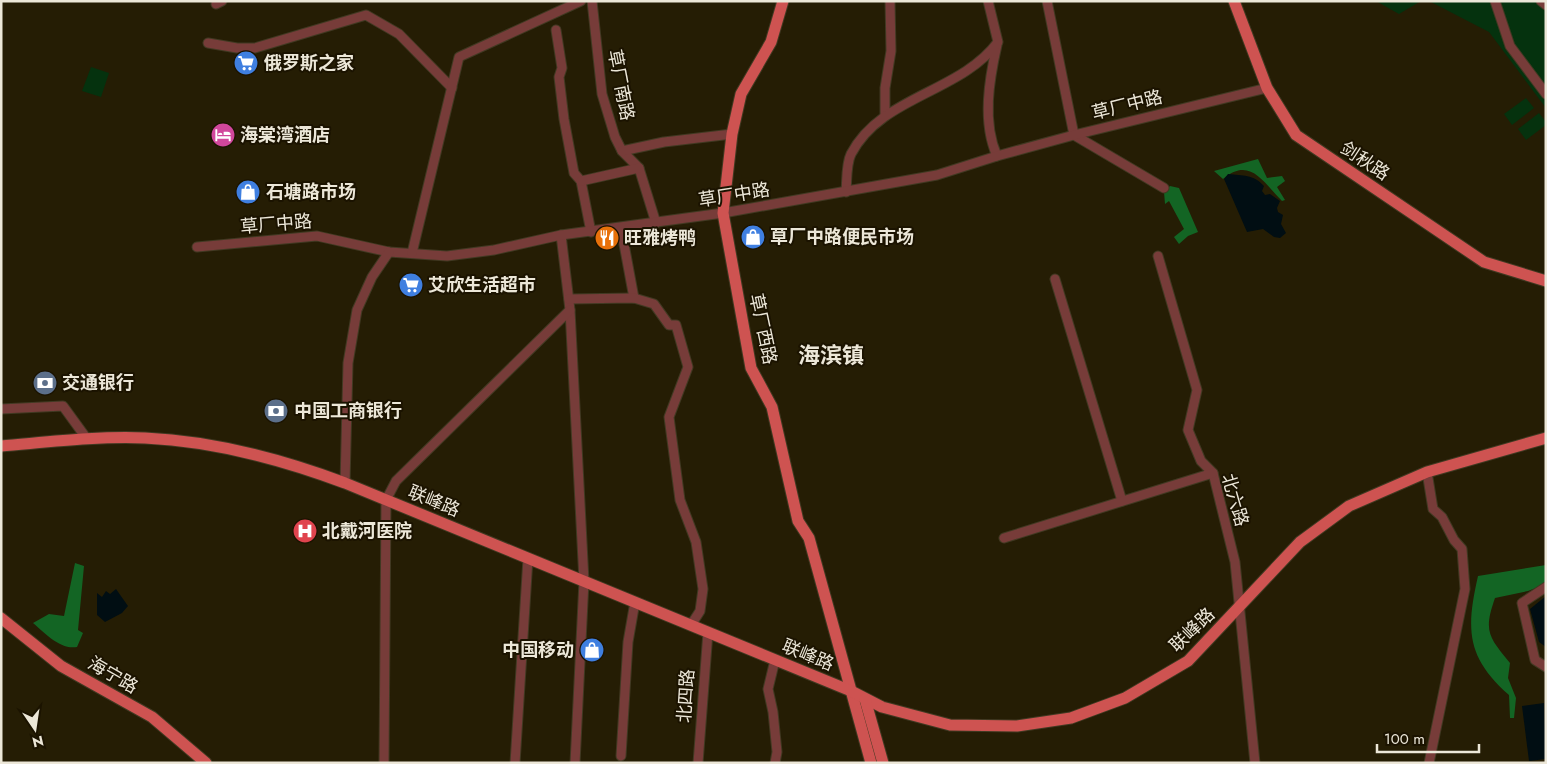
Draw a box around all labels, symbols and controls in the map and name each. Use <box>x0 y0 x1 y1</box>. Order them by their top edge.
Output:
street label: 草厂南路 <box>601 47 641 123</box>
supermarket icon: 俄罗斯之家 <box>233 50 259 76</box>
place label: 俄罗斯之家 <box>264 50 354 76</box>
street label: 草厂中路 <box>1089 84 1165 126</box>
hotel icon: 海棠湾酒店 <box>210 122 236 148</box>
place label: 海棠湾酒店 <box>240 122 330 148</box>
street label: 剑秋路 <box>1335 135 1395 187</box>
street label: 草厂中路 <box>696 177 772 213</box>
shop icon: 石塘路市场 <box>235 179 261 205</box>
place label: 石塘路市场 <box>266 179 356 205</box>
street label: 草厂中路 <box>239 208 313 240</box>
shop icon: 草厂中路便民市场 <box>740 224 766 250</box>
place label: 草厂中路便民市场 <box>770 224 914 250</box>
restaurant icon: 旺雅烤鸭 <box>594 225 620 251</box>
place label: 旺雅烤鸭 <box>624 225 696 251</box>
supermarket icon: 艾欣生活超市 <box>398 272 424 298</box>
place label: 艾欣生活超市 <box>428 272 536 298</box>
street label: 草厂西路 <box>743 291 783 367</box>
district label: 海滨镇 <box>798 339 864 371</box>
bank icon: 交通银行 <box>32 370 58 396</box>
place label: 交通银行 <box>62 370 134 396</box>
bank icon: 中国工商银行 <box>263 398 289 424</box>
place label: 中国工商银行 <box>294 398 402 424</box>
street label: 北六路 <box>1215 470 1255 530</box>
street label: 联峰路 <box>404 479 464 523</box>
hospital icon: 北戴河医院 <box>292 518 318 544</box>
place label: 北戴河医院 <box>322 518 412 544</box>
street label: 联峰路 <box>1164 602 1220 658</box>
street label: 联峰路 <box>778 633 838 677</box>
place label: 中国移动 <box>502 637 574 663</box>
shop icon: 中国移动 <box>579 637 605 663</box>
street label: 海宁路 <box>83 650 143 700</box>
street label: 北四路 <box>671 668 701 724</box>
north arrow <box>10 704 60 754</box>
scale bar <box>1377 722 1480 754</box>
text: 100 m <box>1384 728 1425 750</box>
text: N <box>30 731 46 753</box>

